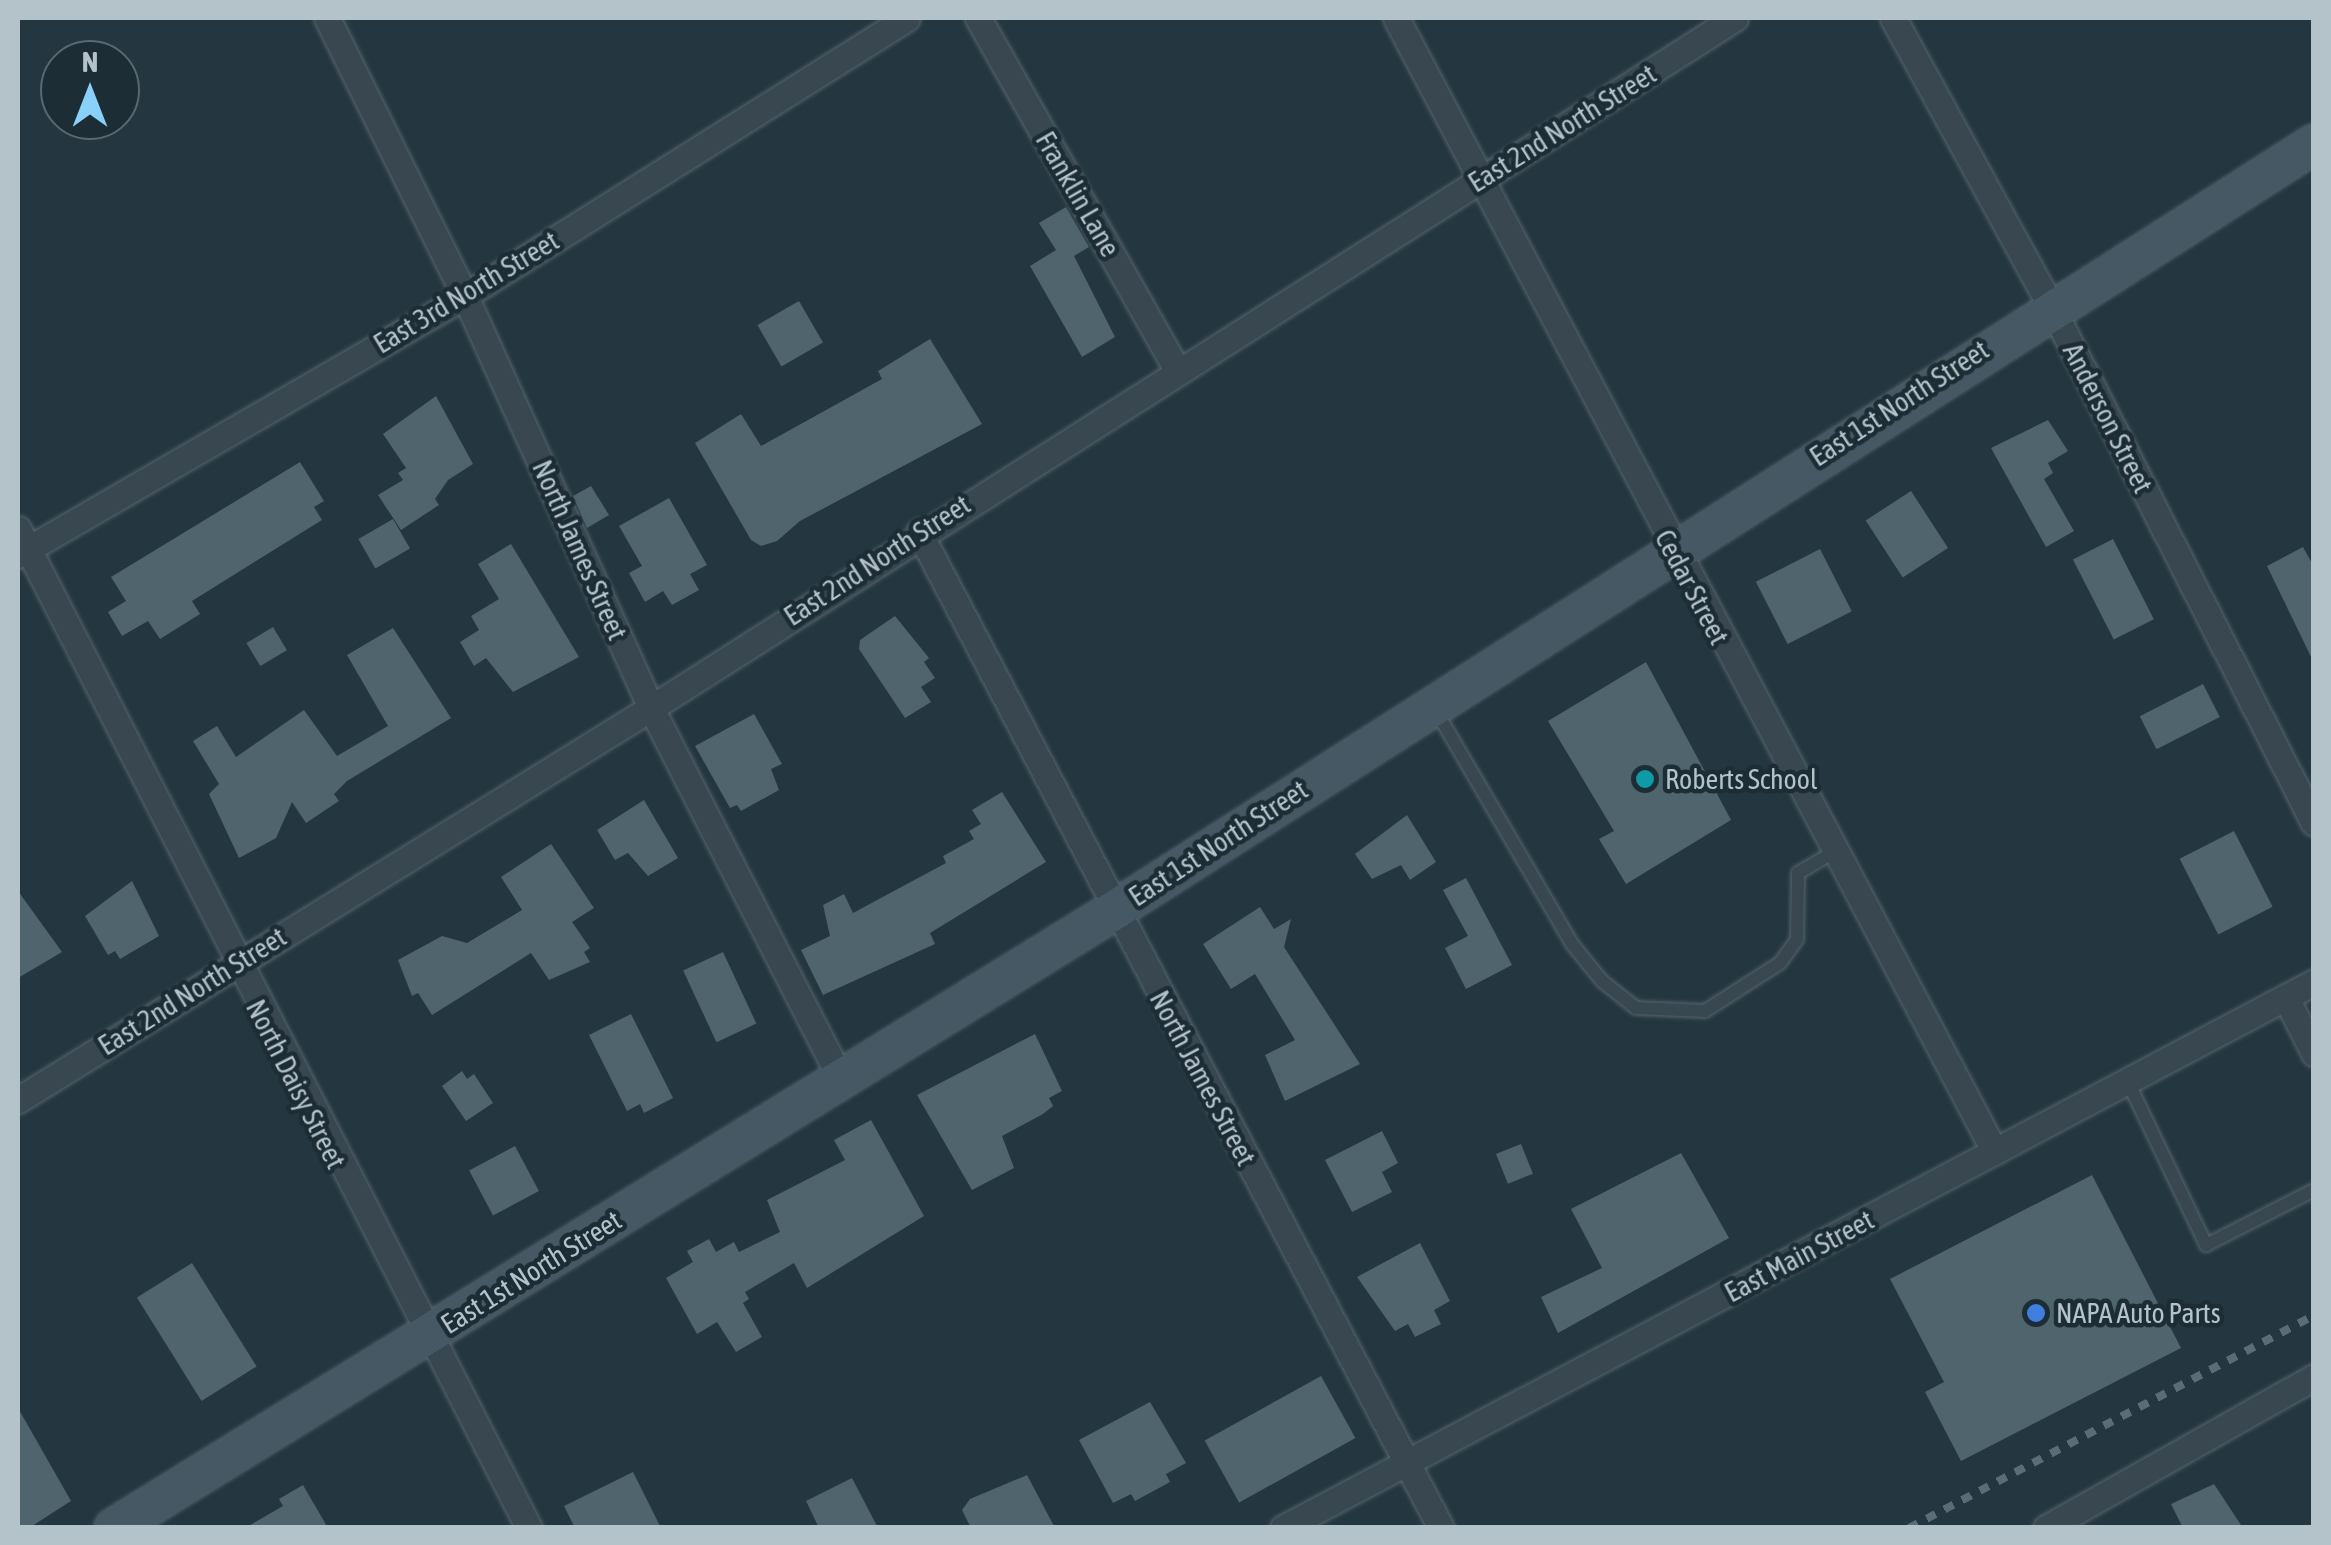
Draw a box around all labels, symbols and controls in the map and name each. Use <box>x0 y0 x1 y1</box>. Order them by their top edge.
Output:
north arrow <box>40 40 140 140</box>
text: N <box>82 46 98 78</box>
street label: East 2nd North Street <box>1462 57 1662 199</box>
street label: Franklin Lane <box>1029 126 1127 262</box>
street label: East 3rd North Street <box>367 224 565 360</box>
street label: East 1st North Street <box>1803 333 1995 473</box>
street label: Anderson Street <box>2056 338 2160 498</box>
street label: North James Street <box>525 455 635 645</box>
street label: East 2nd North Street <box>778 487 976 633</box>
street label: Cedar Street <box>1648 524 1736 650</box>
place label: Roberts School <box>1665 762 1817 796</box>
marker: Roberts School <box>1634 768 1656 790</box>
street label: East 1st North Street <box>1122 773 1314 913</box>
street label: East 2nd North Street <box>92 920 292 1062</box>
street label: North James Street <box>1143 985 1263 1171</box>
street label: North Daisy Street <box>239 994 353 1174</box>
street label: East 1st North Street <box>435 1203 627 1341</box>
street label: East Main Street <box>1719 1203 1879 1309</box>
place label: NAPA Auto Parts <box>2056 1296 2221 1330</box>
marker: NAPA Auto Parts <box>2025 1302 2047 1324</box>

